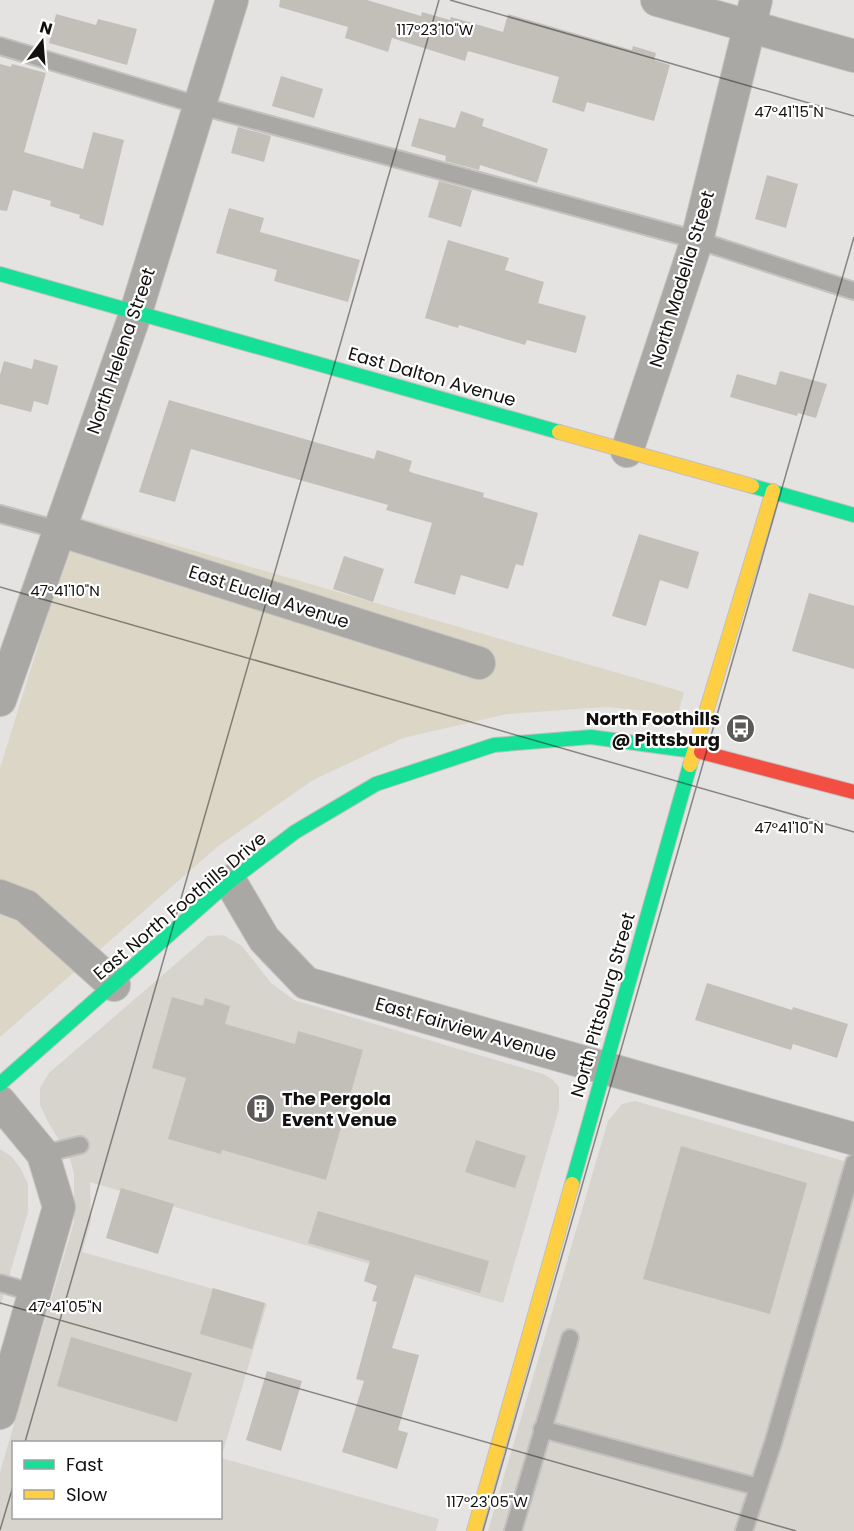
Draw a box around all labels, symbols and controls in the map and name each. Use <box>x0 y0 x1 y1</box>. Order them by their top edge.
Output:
north arrow <box>12 12 72 72</box>
text: N <box>37 15 55 41</box>
text: 117°23'10"W <box>396 19 474 40</box>
text: 47°41'15"N <box>754 101 824 122</box>
street label: North Madelia Street <box>643 188 720 370</box>
street label: North Helena Street <box>80 264 161 437</box>
street label: East Dalton Avenue <box>345 341 519 412</box>
street label: East Euclid Avenue <box>186 559 353 634</box>
text: 47°41'10"N <box>30 580 100 601</box>
place label: North Foothills @ Pittsburg <box>586 706 720 752</box>
bus stop icon: North Foothills @ Pittsburg <box>725 713 757 745</box>
text: 47°41'10"N <box>754 817 824 838</box>
street label: East North Foothills Drive <box>88 826 271 985</box>
street label: North Pittsburg Street <box>564 910 641 1100</box>
street label: East Fairview Avenue <box>373 991 560 1066</box>
place label: The Pergola Event Venue <box>282 1086 397 1132</box>
building icon: The Pergola Event Venue <box>245 1093 277 1125</box>
text: 47°41'05"N <box>28 1296 102 1317</box>
legend <box>12 1441 222 1519</box>
text: Fast <box>66 1452 103 1477</box>
text: Slow <box>66 1482 108 1507</box>
text: 117°23'05"W <box>446 1491 528 1512</box>

